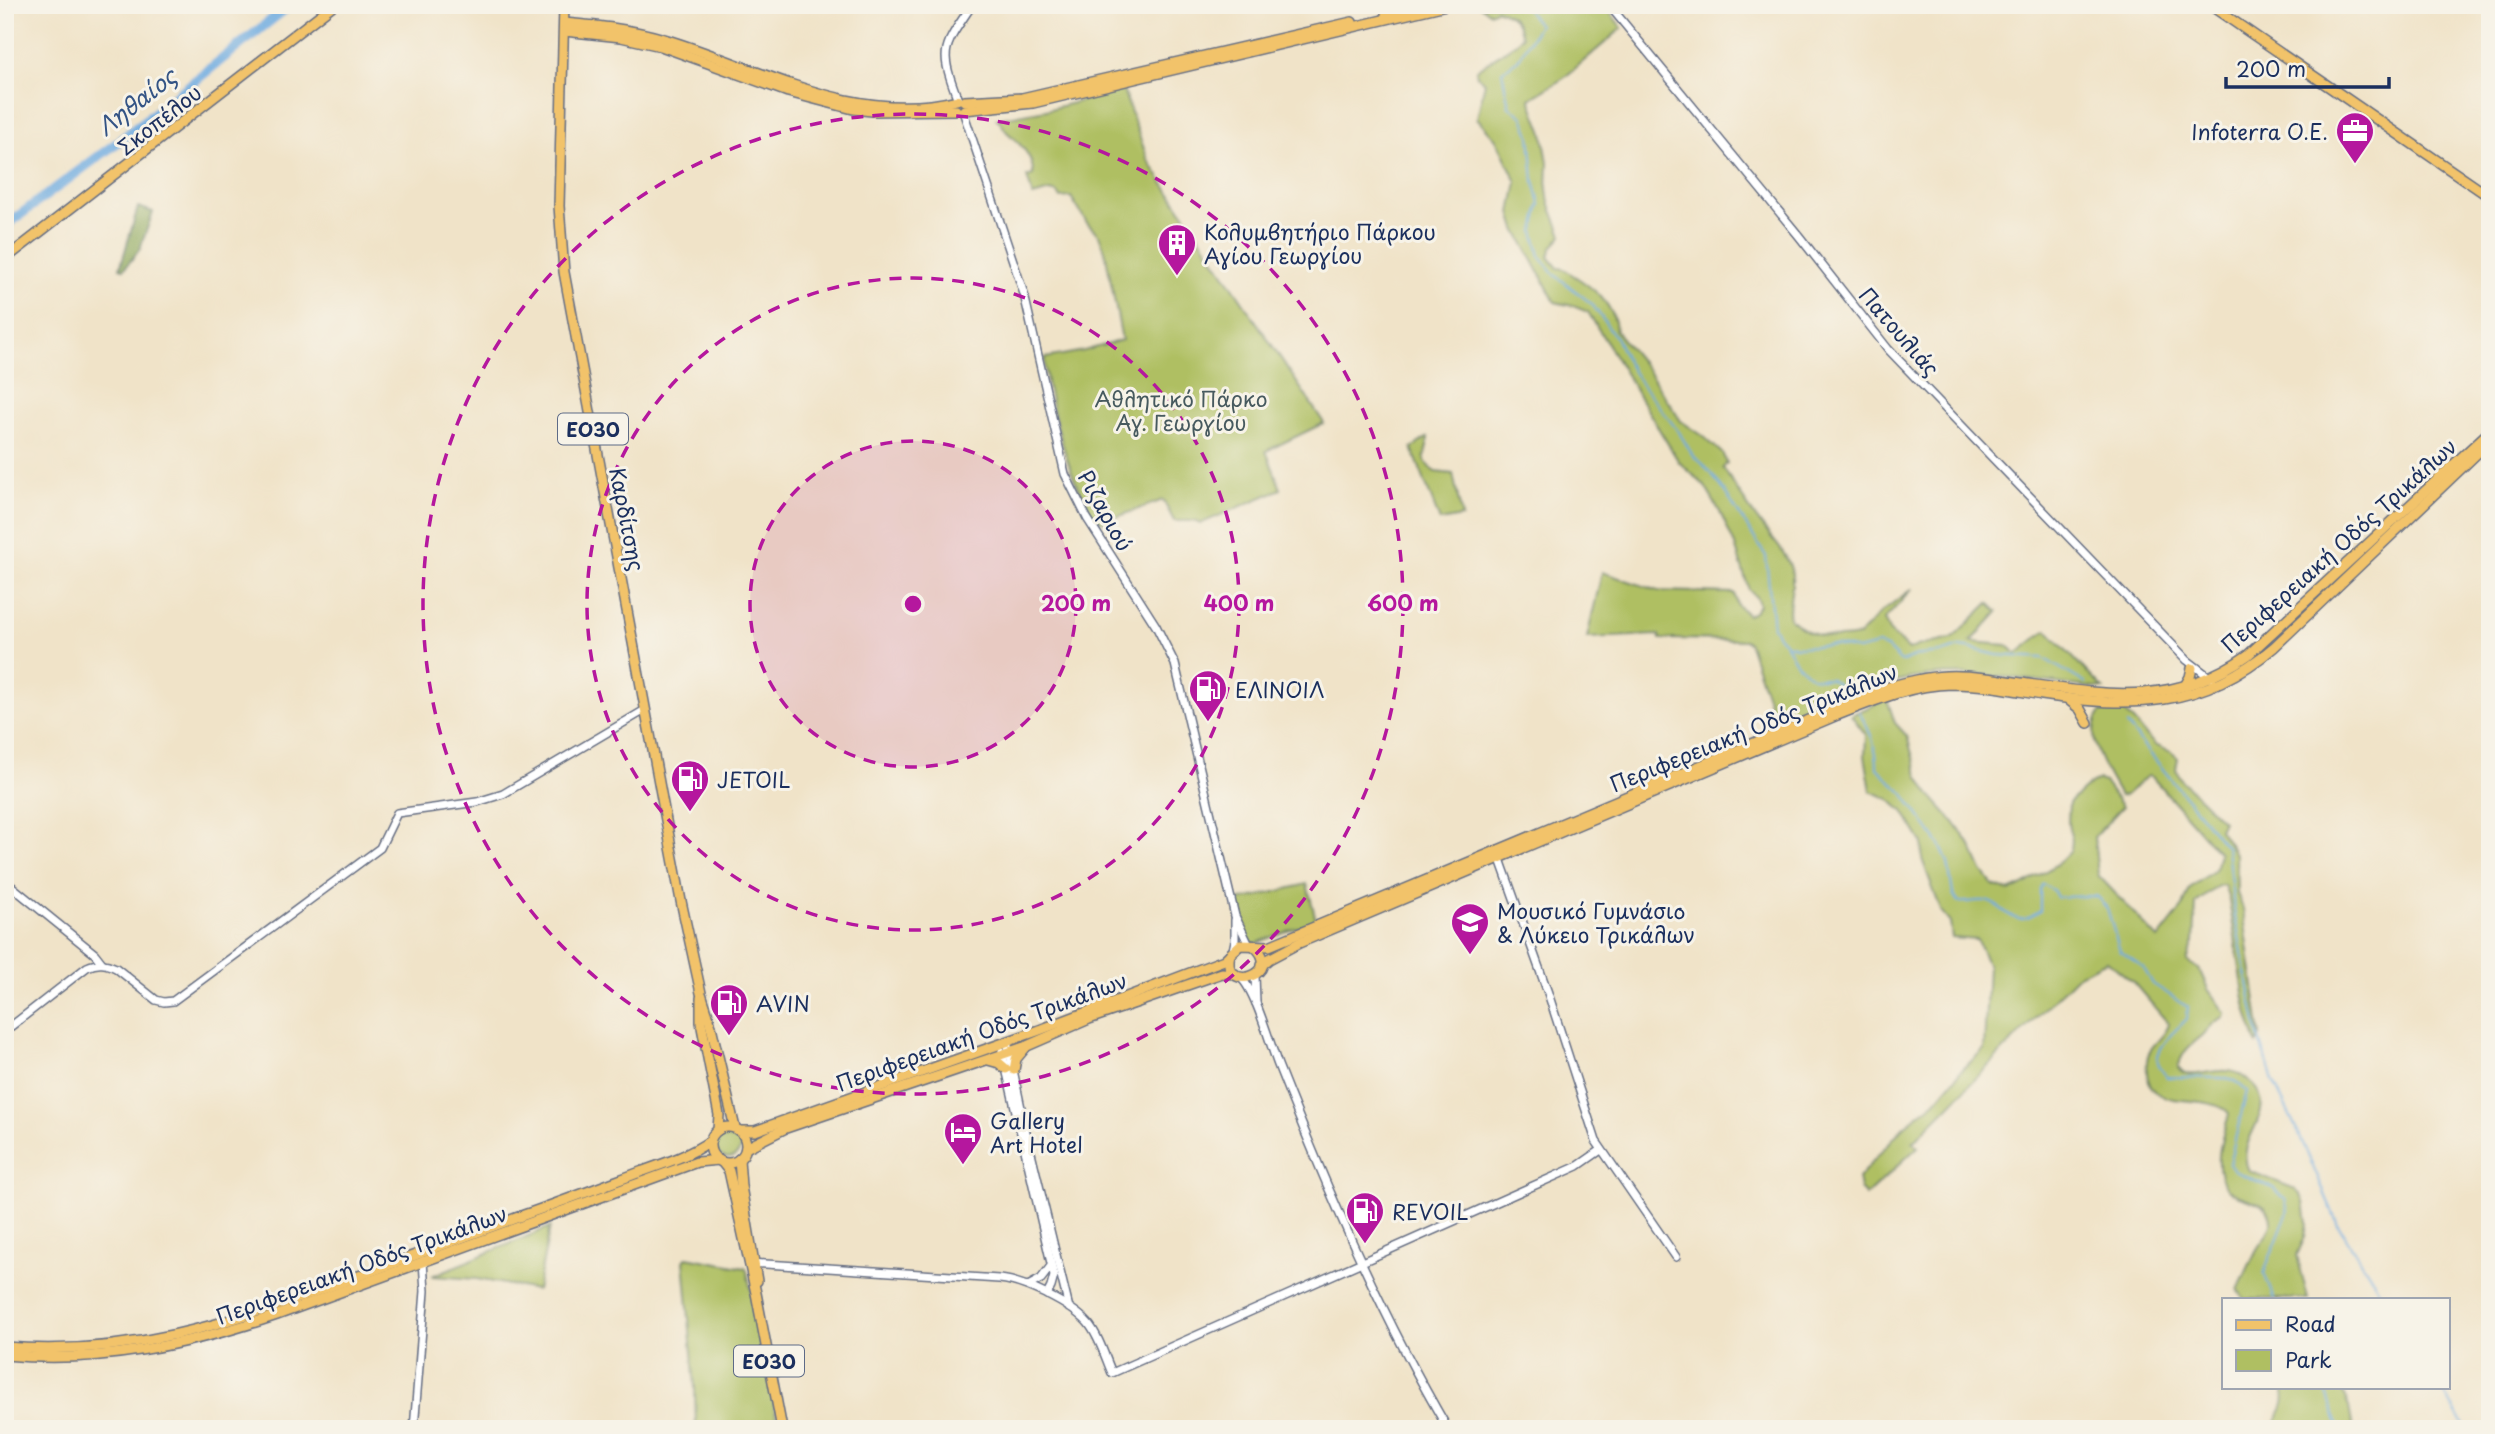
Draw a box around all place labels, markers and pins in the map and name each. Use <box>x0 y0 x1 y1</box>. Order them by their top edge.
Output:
office icon: Infoterra Ο.Ε. <box>2334 110 2376 165</box>
place label: Infoterra Ο.Ε. <box>2191 115 2328 147</box>
place label: Κολυμβητήριο Πάρκου Αγίου Γεωργίου <box>1204 215 1436 271</box>
building icon: Κολυμβητήριο Πάρκου Αγίου Γεωργίου <box>1156 222 1198 277</box>
centre of rings <box>901 592 925 616</box>
fuel station icon: ΕΛΙΝΟΙΛ <box>1187 668 1229 723</box>
place label: ΕΛΙΝΟΙΛ <box>1235 673 1324 705</box>
fuel station icon: JETOIL <box>669 758 711 813</box>
place label: JETOIL <box>717 763 790 795</box>
place label: Μουσικό Γυμνάσιο & Λύκειο Τρικάλων <box>1497 894 1695 950</box>
school or university icon: Μουσικό Γυμνάσιο & Λύκειο Τρικάλων <box>1449 901 1491 956</box>
fuel station icon: AVIN <box>708 982 750 1037</box>
place label: AVIN <box>756 987 810 1019</box>
place label: Gallery Art Hotel <box>990 1104 1083 1160</box>
hotel icon: Gallery Art Hotel <box>942 1111 984 1166</box>
fuel station icon: REVOIL <box>1344 1190 1386 1245</box>
place label: REVOIL <box>1392 1195 1468 1227</box>

